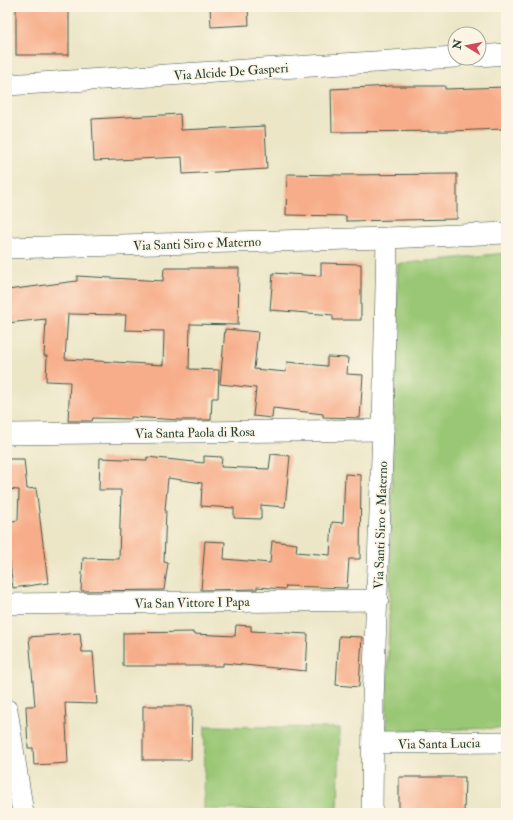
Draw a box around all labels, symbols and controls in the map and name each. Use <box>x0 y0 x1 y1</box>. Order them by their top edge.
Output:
north arrow <box>447 26 487 66</box>
text: N <box>450 37 465 51</box>
street label: Via Alcide De Gasperi <box>173 60 290 85</box>
street label: Via Santi Siro e Materno <box>133 234 261 254</box>
street label: Via Santa Paola di Rosa <box>135 424 256 442</box>
street label: Via Santi Siro e Materno <box>371 461 391 589</box>
street label: Via San Vittore I Papa <box>134 594 251 613</box>
street label: Via Santa Lucia <box>398 735 481 753</box>

